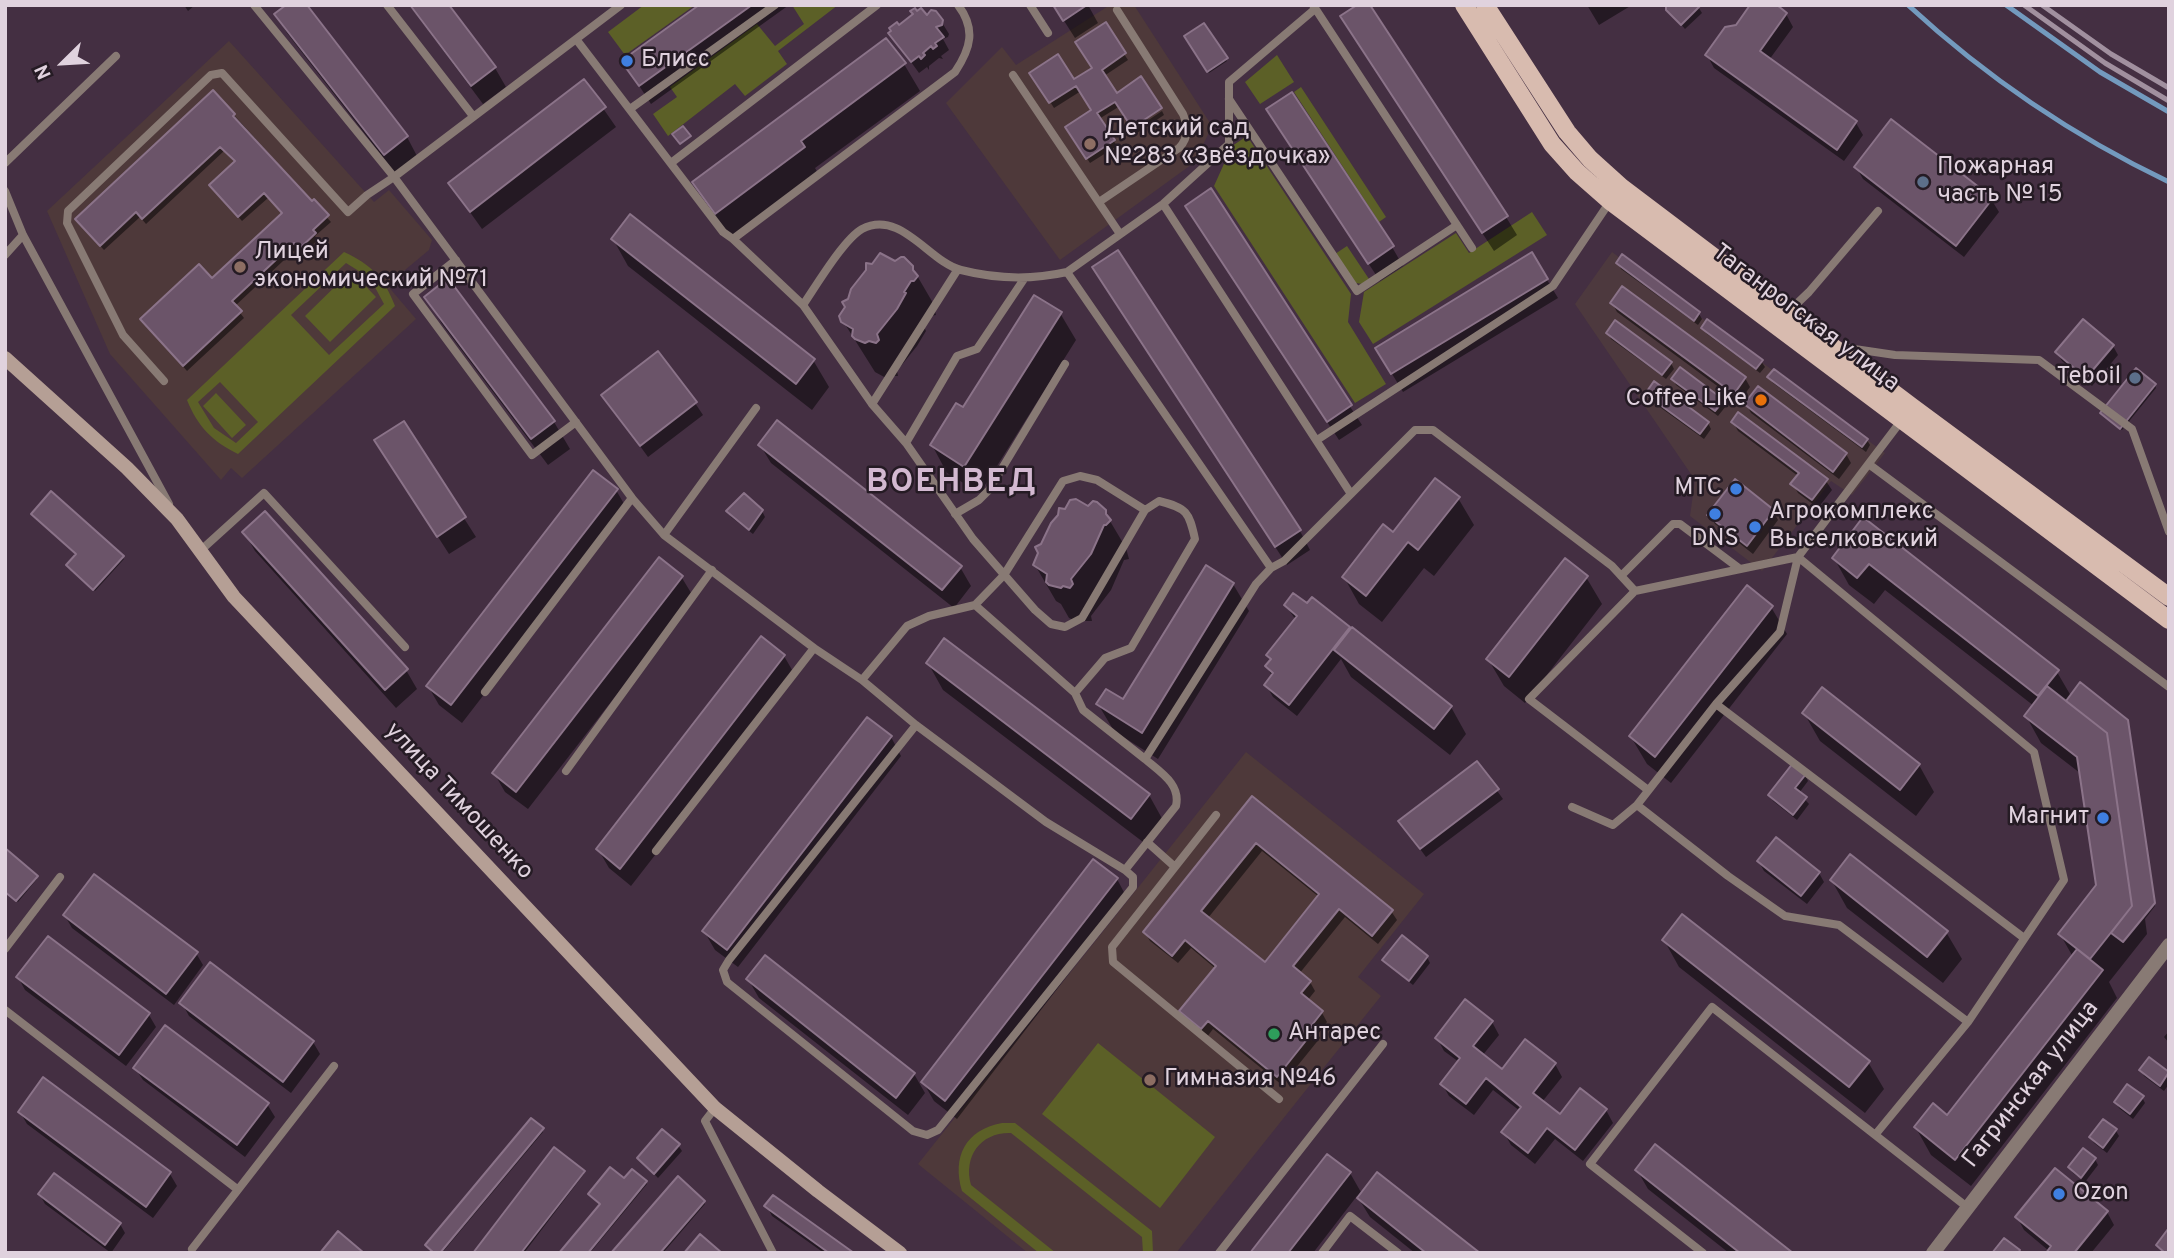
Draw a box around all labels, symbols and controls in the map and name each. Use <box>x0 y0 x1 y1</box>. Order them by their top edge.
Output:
north arrow <box>28 28 98 98</box>
place label: Блисс <box>641 47 710 75</box>
marker: Блисс <box>619 53 635 69</box>
text: N <box>30 60 58 83</box>
place label: Детский сад №283 «Звёздочка» <box>1104 116 1330 172</box>
marker: Детский сад №283 «Звёздочка» <box>1082 136 1098 152</box>
place label: Пожарная часть № 15 <box>1937 154 2063 210</box>
marker: Пожарная часть № 15 <box>1915 174 1931 190</box>
place label: Лицей экономический №71 <box>254 239 488 295</box>
street label: Таганрогская улица <box>1706 239 1904 399</box>
marker: Лицей экономический №71 <box>232 259 248 275</box>
place label: Teboil <box>2057 364 2121 392</box>
marker: Teboil <box>2127 370 2143 386</box>
place label: Coffee Like <box>1625 386 1747 414</box>
marker: Coffee Like <box>1753 392 1769 408</box>
district label: ВОЕНВЕД <box>867 466 1037 504</box>
place label: МТС <box>1674 475 1722 503</box>
marker: МТС <box>1728 481 1744 497</box>
place label: Агрокомплекс Выселковский <box>1769 499 1938 555</box>
marker: DNS <box>1707 506 1723 522</box>
marker: Агрокомплекс Выселковский <box>1747 519 1763 535</box>
place label: DNS <box>1691 526 1739 554</box>
street label: улица Тимошенко <box>378 717 538 887</box>
place label: Магнит <box>2008 804 2089 832</box>
marker: Магнит <box>2095 810 2111 826</box>
street label: Гагринская улица <box>1958 996 2106 1174</box>
place label: Антарес <box>1288 1020 1381 1048</box>
marker: Антарес <box>1266 1026 1282 1042</box>
place label: Гимназия №46 <box>1164 1066 1336 1094</box>
marker: Гимназия №46 <box>1142 1072 1158 1088</box>
place label: Ozon <box>2073 1180 2129 1208</box>
marker: Ozon <box>2051 1186 2067 1202</box>

